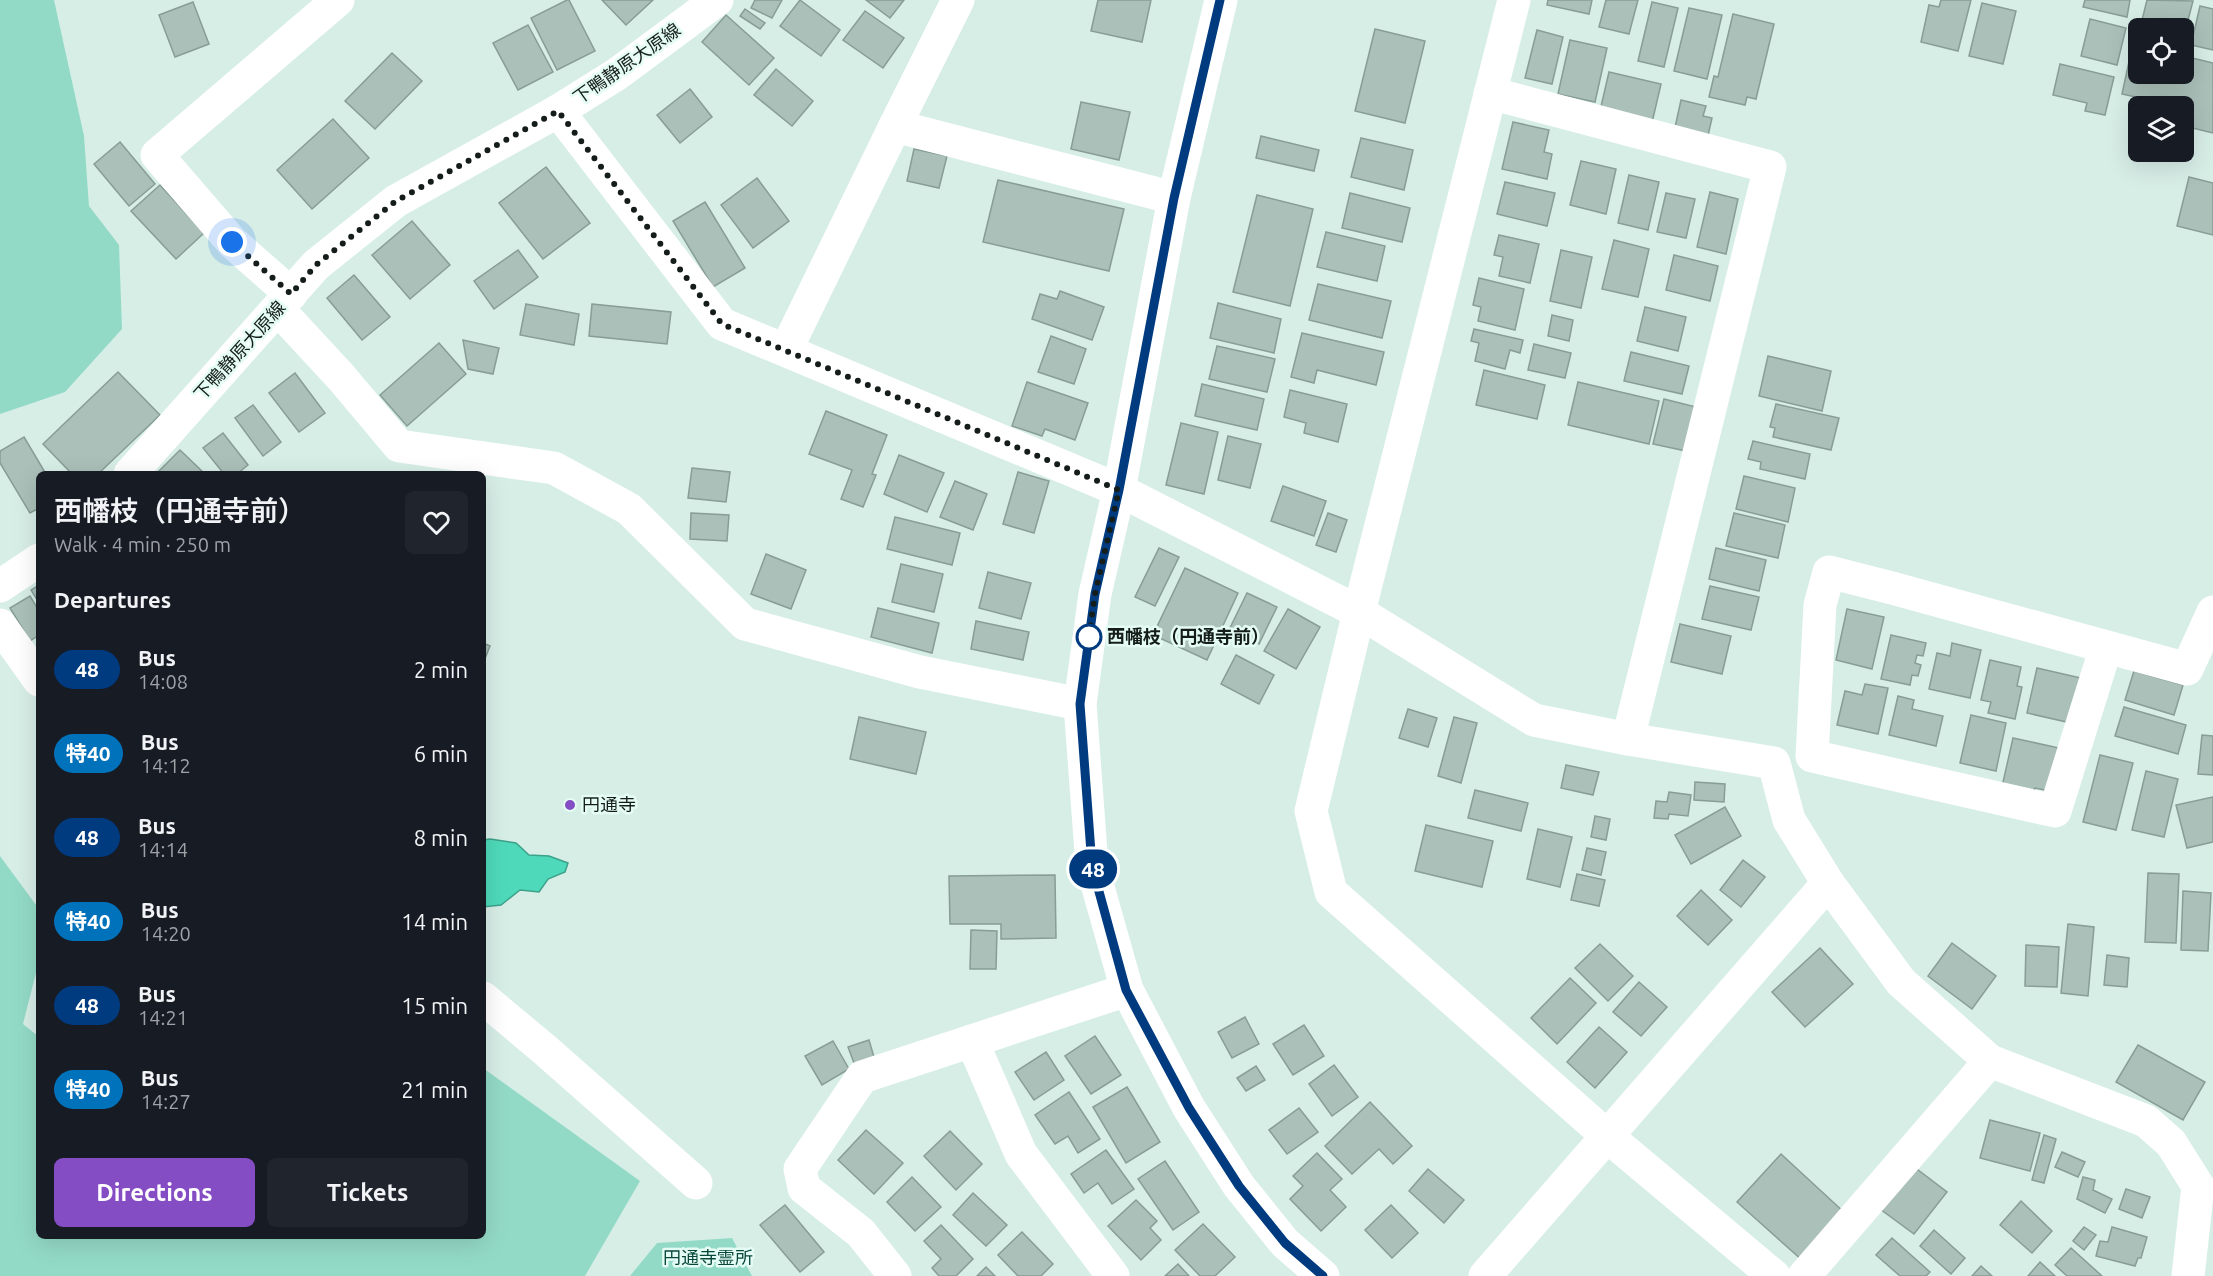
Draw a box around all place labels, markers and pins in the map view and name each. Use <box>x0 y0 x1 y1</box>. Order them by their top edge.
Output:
marker: 西幡枝（円通寺前） <box>1076 624 1102 650</box>
place label: 西幡枝（円通寺前） <box>1107 626 1269 646</box>
place label: 円通寺 <box>582 794 636 814</box>
marker: 円通寺 <box>563 798 577 812</box>

